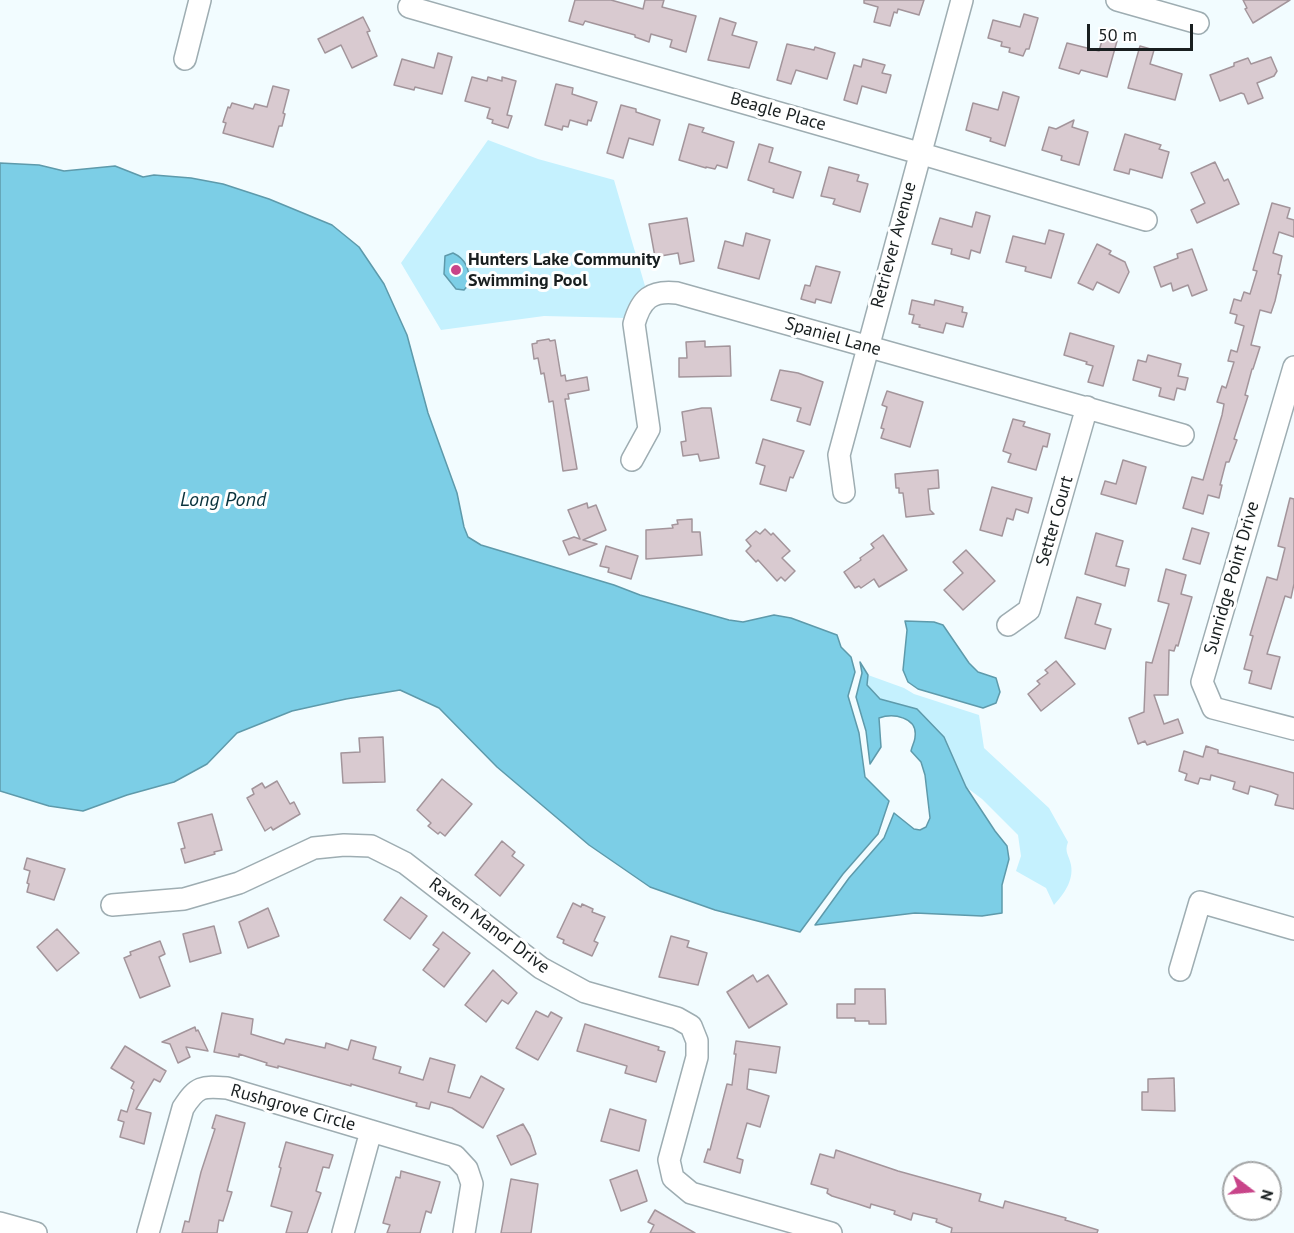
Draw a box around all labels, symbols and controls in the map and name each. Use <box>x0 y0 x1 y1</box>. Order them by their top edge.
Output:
scale bar <box>1090 12 1196 50</box>
text: 50 m <box>1098 23 1137 46</box>
street label: Beagle Place <box>728 88 828 136</box>
street label: Retriever Avenue <box>867 180 921 310</box>
place label: Hunters Lake Community Swimming Pool <box>468 249 660 292</box>
marker: Hunters Lake Community Swimming Pool <box>449 263 463 277</box>
street label: Spaniel Lane <box>782 313 884 361</box>
street label: Setter Court <box>1032 474 1078 568</box>
water label: Long Pond <box>180 488 266 512</box>
street label: Sunridge Point Drive <box>1200 499 1264 657</box>
street label: Raven Manor Drive <box>424 874 554 978</box>
street label: Rushgrove Circle <box>228 1080 358 1136</box>
north arrow <box>1222 1161 1282 1221</box>
text: N <box>1256 1188 1278 1203</box>

